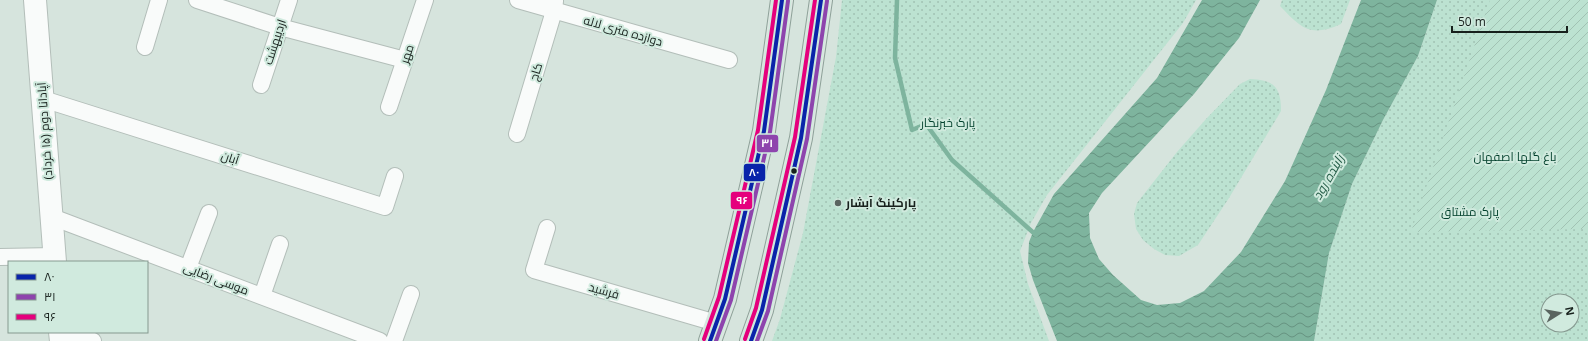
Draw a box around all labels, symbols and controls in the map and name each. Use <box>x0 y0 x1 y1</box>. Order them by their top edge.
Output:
scale bar <box>1452 8 1567 34</box>
street label: دوازده متری لاله <box>582 11 665 50</box>
text: 50 m <box>1458 13 1486 30</box>
street label: اردیبهشت <box>259 17 290 67</box>
street label: مهر <box>395 42 418 67</box>
street label: کاج <box>525 61 546 83</box>
street label: آپادانا دوم (۱۵ خرداد) <box>33 81 57 180</box>
park label: پارک خبرنگار <box>920 114 976 132</box>
line badge: ۳۱ <box>756 134 779 153</box>
text: ۳۱ <box>761 135 773 150</box>
street label: آبان <box>219 147 242 169</box>
park label: باغ گلها اصفهان <box>1473 148 1557 165</box>
water label: زاینده رود <box>1308 150 1349 203</box>
line badge: ۸۰ <box>743 163 766 182</box>
text: ۸۰ <box>749 164 759 179</box>
unlabelled marker <box>789 166 799 176</box>
line badge: ۹۶ <box>730 191 753 210</box>
text: ۹۶ <box>736 192 748 207</box>
place label: پارکینگ آبشار <box>845 194 917 212</box>
marker: پارکینگ آبشار <box>833 198 843 208</box>
park label: پارک مشتاق <box>1441 203 1500 221</box>
street label: موسی رضایی <box>181 258 251 299</box>
legend <box>8 261 148 333</box>
text: ۸۰ <box>44 268 55 285</box>
street label: فرشید <box>587 278 621 303</box>
text: ۳۱ <box>44 288 56 305</box>
north arrow <box>1540 293 1580 333</box>
text: N <box>1562 305 1579 317</box>
text: ۹۶ <box>44 308 56 325</box>

